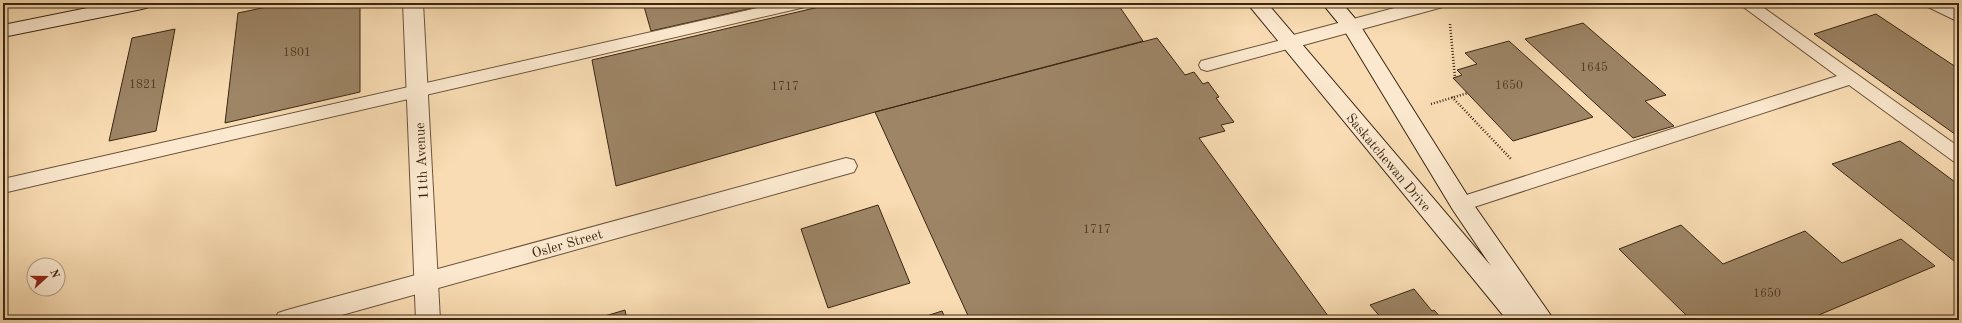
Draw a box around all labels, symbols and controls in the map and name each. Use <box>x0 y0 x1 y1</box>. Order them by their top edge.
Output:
house number: 1801 <box>283 47 311 59</box>
house number: 1645 <box>1580 61 1608 74</box>
house number: 1821 <box>129 79 157 91</box>
house number: 1650 <box>1495 79 1523 92</box>
house number: 1717 <box>771 81 799 93</box>
street label: Saskatchewan Drive <box>1343 111 1433 214</box>
street label: 11th Avenue <box>413 122 431 200</box>
house number: 1717 <box>1083 224 1111 236</box>
street label: Osler Street <box>530 227 604 261</box>
north arrow <box>26 257 66 297</box>
text: N <box>47 268 61 280</box>
house number: 1650 <box>1753 287 1781 300</box>

